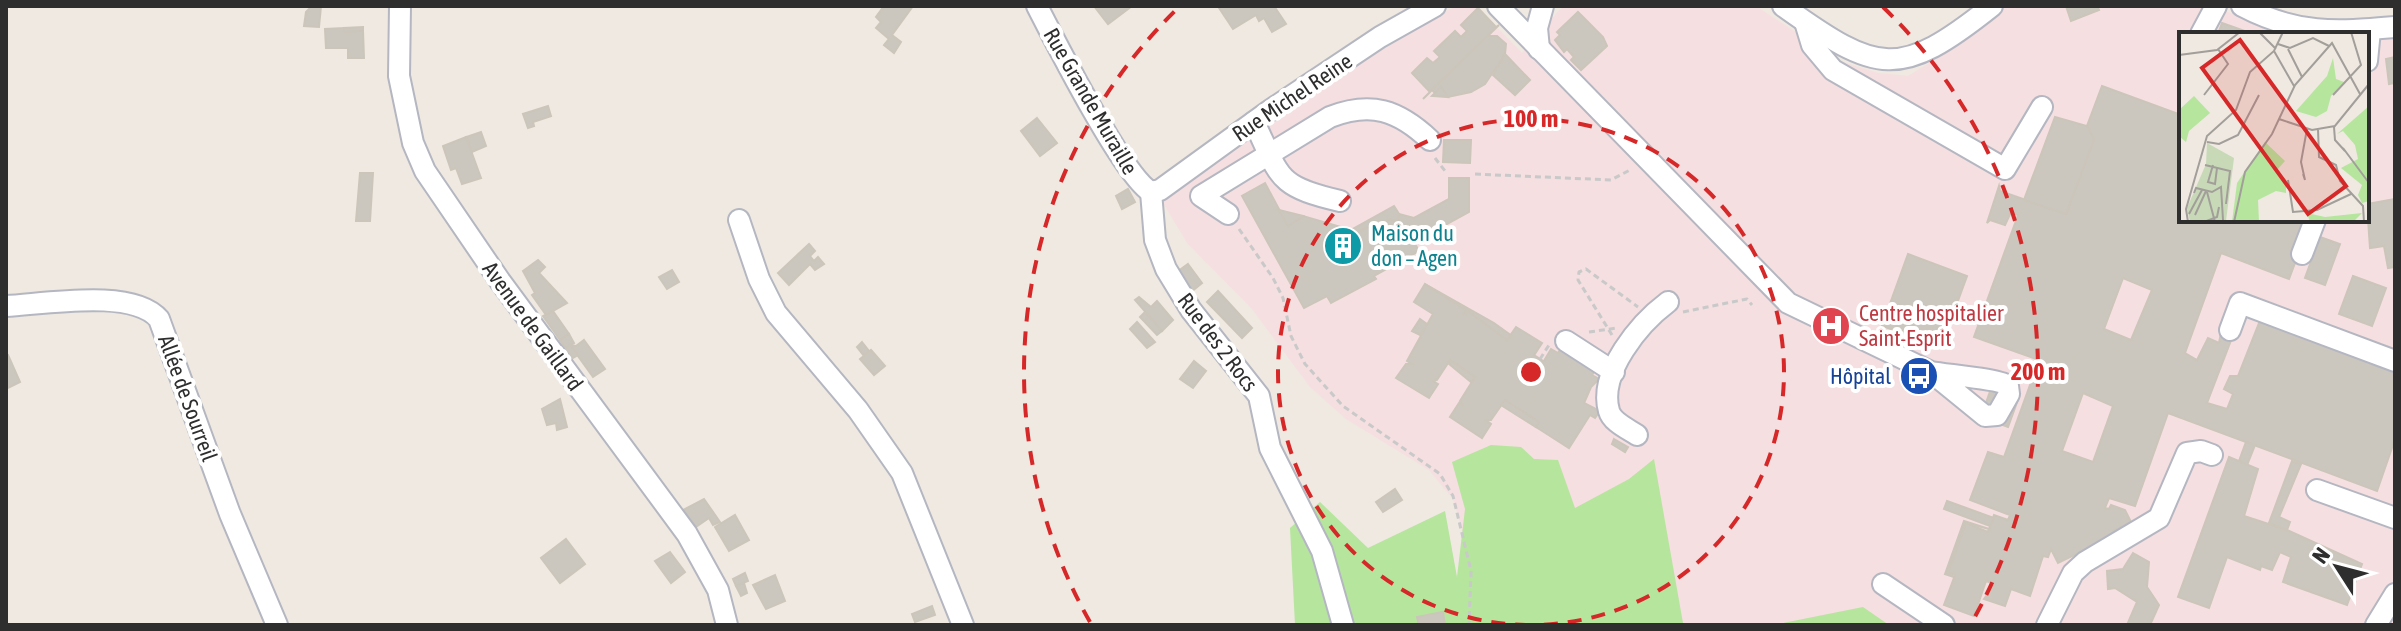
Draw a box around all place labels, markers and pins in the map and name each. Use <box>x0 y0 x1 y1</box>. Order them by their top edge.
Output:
place label: Maison du don – Agen <box>1371 220 1458 271</box>
building icon: Maison du don – Agen <box>1322 225 1364 267</box>
place label: Centre hospitalier Saint-Esprit <box>1859 300 2004 351</box>
hospital icon: Centre hospitalier Saint-Esprit <box>1810 305 1852 347</box>
bus stop icon: Hôpital <box>1898 355 1940 397</box>
centre of rings <box>1517 358 1545 386</box>
place label: Hôpital <box>1830 363 1891 389</box>

